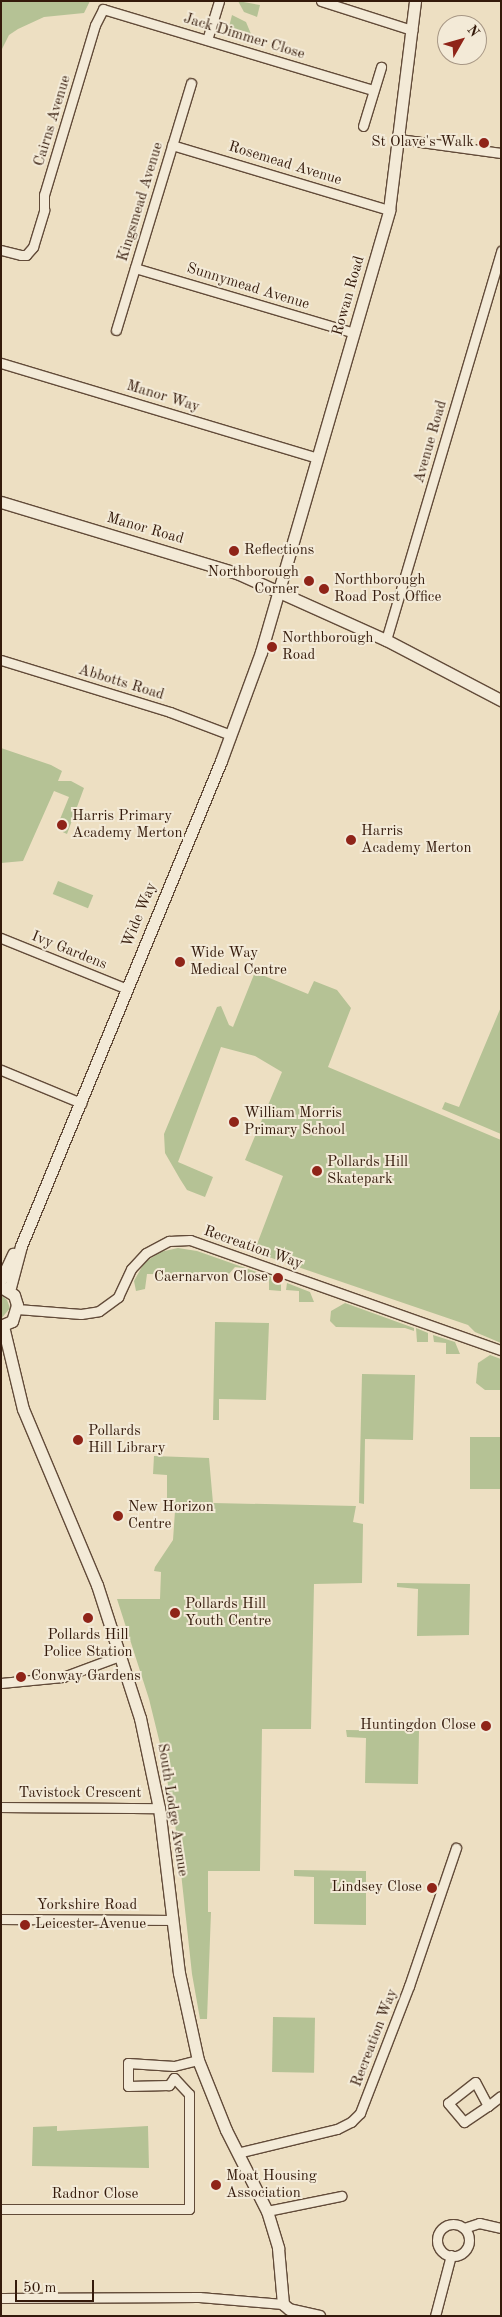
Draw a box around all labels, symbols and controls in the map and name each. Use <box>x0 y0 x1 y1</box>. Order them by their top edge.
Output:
street label: Jack Dimmer Close <box>181 10 307 64</box>
north arrow <box>437 15 487 65</box>
text: N <box>464 23 482 40</box>
street label: Cairns Avenue <box>31 73 75 169</box>
place label: St Olave's Walk <box>371 134 474 152</box>
marker: St Olave's Walk <box>478 137 490 149</box>
street label: Rosemead Avenue <box>226 138 344 190</box>
street label: Kingsmead Avenue <box>114 140 168 264</box>
street label: Rowan Road <box>329 254 369 338</box>
street label: Sunnymead Avenue <box>184 260 312 314</box>
street label: Manor Way <box>124 377 202 417</box>
street label: Avenue Road <box>411 399 451 485</box>
street label: Manor Road <box>104 509 186 549</box>
place label: Reflections <box>244 542 314 560</box>
marker: Reflections <box>228 545 240 557</box>
place label: Northborough Corner <box>207 563 299 598</box>
place label: Northborough Road Post Office <box>334 571 441 606</box>
marker: Northborough Corner <box>303 575 315 587</box>
marker: Northborough Road Post Office <box>318 583 330 595</box>
place label: Northborough Road <box>282 629 374 664</box>
marker: Northborough Road <box>266 641 278 653</box>
street label: Abbotts Road <box>76 661 166 705</box>
place label: Harris Primary Academy Merton <box>72 807 183 842</box>
marker: Harris Primary Academy Merton <box>56 819 68 831</box>
place label: Harris Academy Merton <box>361 822 472 857</box>
marker: Harris Academy Merton <box>345 834 357 846</box>
street label: Wide Way <box>119 880 161 950</box>
street label: Ivy Gardens <box>29 928 109 974</box>
place label: Wide Way Medical Centre <box>190 944 287 979</box>
marker: Wide Way Medical Centre <box>174 956 186 968</box>
place label: William Morris Primary School <box>244 1104 345 1139</box>
marker: William Morris Primary School <box>228 1116 240 1128</box>
place label: Pollards Hill Skatepark <box>327 1153 408 1188</box>
marker: Pollards Hill Skatepark <box>311 1165 323 1177</box>
street label: Recreation Way <box>201 1223 305 1273</box>
place label: Caernarvon Close <box>154 1269 268 1287</box>
marker: Caernarvon Close <box>272 1272 284 1284</box>
place label: Pollards Hill Library <box>88 1422 166 1457</box>
marker: Pollards Hill Library <box>72 1434 84 1446</box>
place label: New Horizon Centre <box>128 1498 214 1533</box>
marker: New Horizon Centre <box>112 1510 124 1522</box>
place label: Pollards Hill Youth Centre <box>185 1595 271 1630</box>
marker: Pollards Hill Youth Centre <box>169 1607 181 1619</box>
marker: Pollards Hill Police Station <box>82 1612 94 1624</box>
place label: Pollards Hill Police Station <box>43 1626 133 1661</box>
place label: Conway Gardens <box>31 1668 141 1686</box>
marker: Conway Gardens <box>15 1671 27 1683</box>
place label: Huntingdon Close <box>360 1717 476 1735</box>
marker: Huntingdon Close <box>480 1720 492 1732</box>
street label: South Lodge Avenue <box>153 1742 191 1878</box>
street label: Tavistock Crescent <box>19 1785 141 1803</box>
place label: Lindsey Close <box>331 1879 422 1897</box>
marker: Lindsey Close <box>426 1882 438 1894</box>
street label: Yorkshire Road <box>37 1897 137 1915</box>
place label: Leicester Avenue <box>35 1916 146 1934</box>
marker: Leicester Avenue <box>19 1919 31 1931</box>
street label: Recreation Way <box>348 1986 402 2090</box>
place label: Moat Housing Association <box>226 2167 317 2202</box>
marker: Moat Housing Association <box>210 2179 222 2191</box>
street label: Radnor Close <box>52 2186 138 2204</box>
scale bar <box>18 2270 96 2302</box>
text: 50 m <box>23 2281 57 2296</box>

